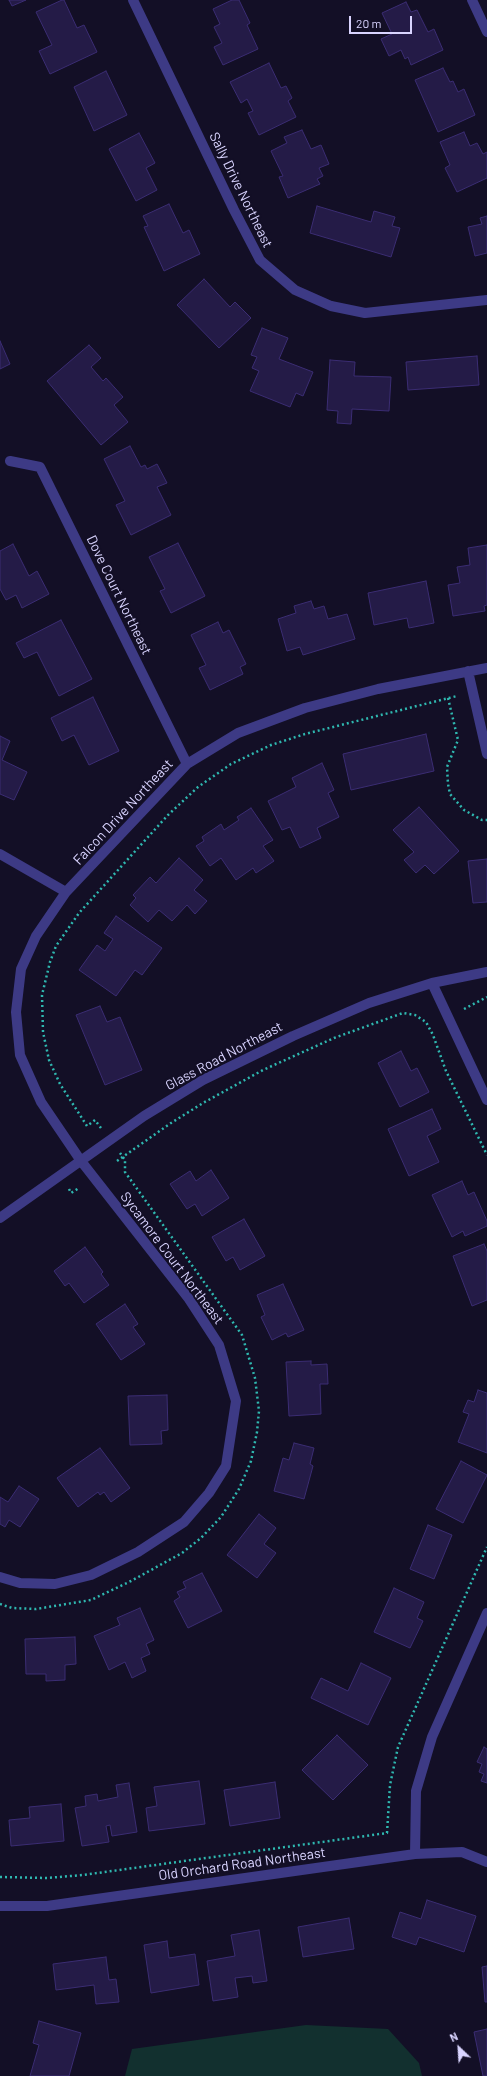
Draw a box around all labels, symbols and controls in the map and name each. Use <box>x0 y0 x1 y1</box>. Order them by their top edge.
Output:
scale bar <box>351 8 414 34</box>
text: 20 m <box>356 16 382 30</box>
street label: Sally Drive Northeast <box>206 130 276 250</box>
street label: Dove Court Northeast <box>83 533 155 657</box>
street label: Falcon Drive Northeast <box>70 756 176 868</box>
street label: Glass Road Northeast <box>163 1018 285 1094</box>
street label: Sycamore Court Northeast <box>117 1189 227 1327</box>
street label: Old Orchard Road Northeast <box>157 1844 327 1884</box>
north arrow <box>439 2028 479 2068</box>
text: N <box>448 2029 460 2044</box>

